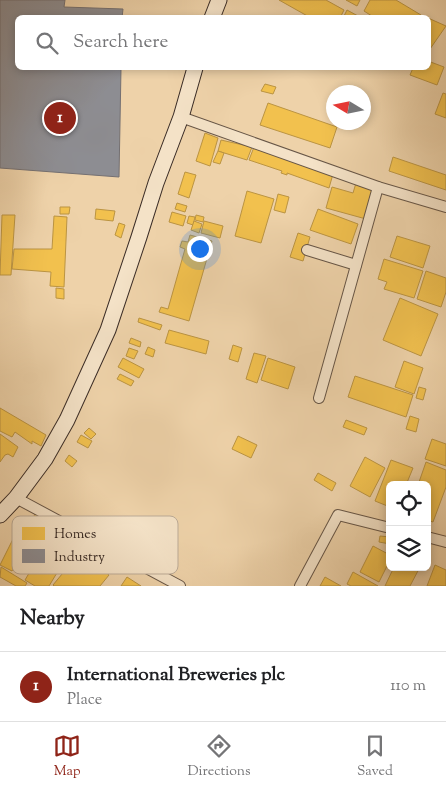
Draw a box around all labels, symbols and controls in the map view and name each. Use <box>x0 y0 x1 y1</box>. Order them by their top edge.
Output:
search box <box>15 15 431 70</box>
icon: search <box>33 29 61 57</box>
text: Search here <box>73 29 168 56</box>
north arrow <box>326 85 371 130</box>
pin: 1 <box>44 99 76 137</box>
your location <box>187 236 213 262</box>
map controls <box>386 481 431 571</box>
button: locate <box>386 481 431 526</box>
legend <box>12 516 178 574</box>
text: Homes <box>54 525 96 545</box>
button: layers <box>386 526 431 571</box>
text: Industry <box>54 548 105 568</box>
text: Nearby <box>20 604 85 634</box>
text: International Breweries plc <box>67 662 285 689</box>
text: 1 <box>33 675 39 698</box>
text: 110 m <box>390 675 426 698</box>
text: Place <box>67 689 102 712</box>
tab: Map <box>53 732 81 782</box>
tab: Directions <box>187 732 251 782</box>
tab: Saved <box>357 732 393 782</box>

